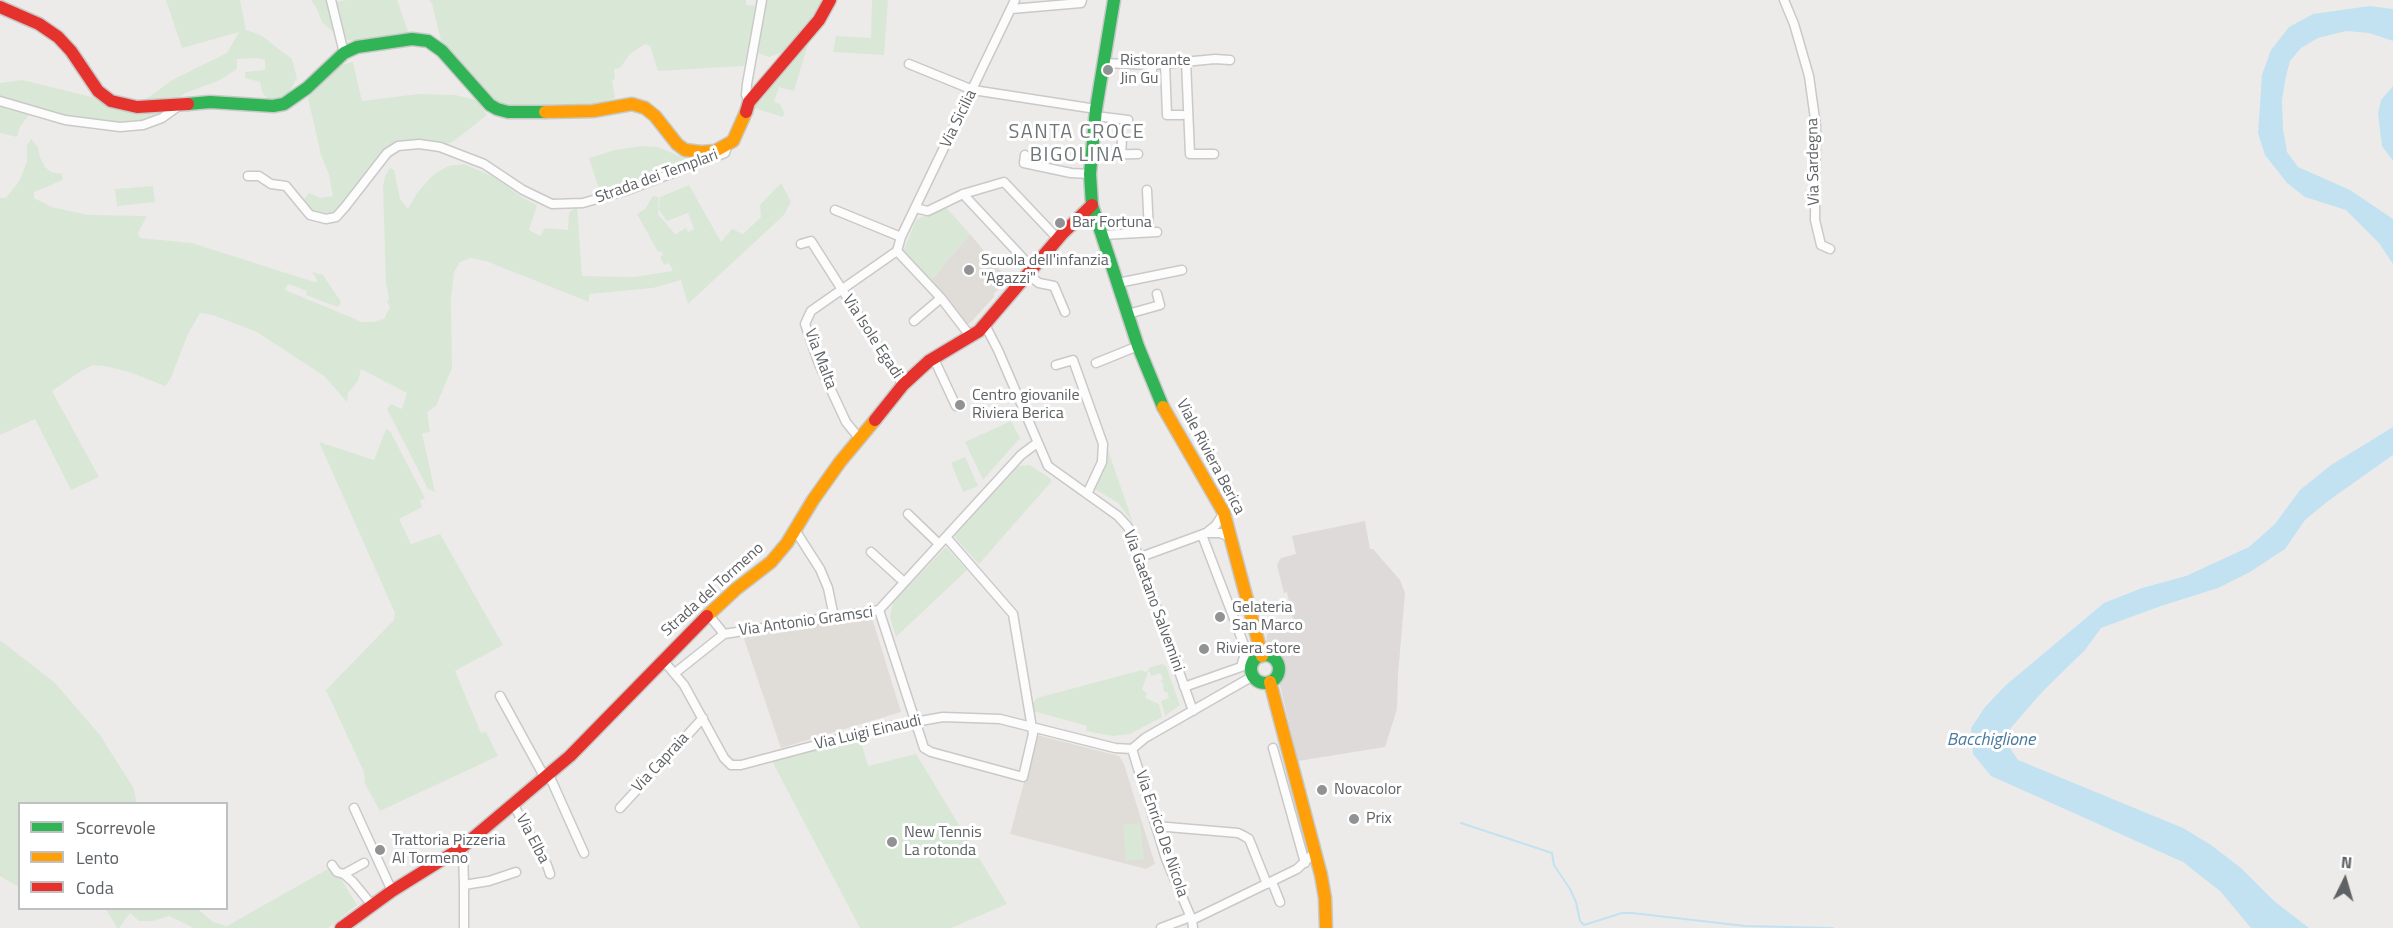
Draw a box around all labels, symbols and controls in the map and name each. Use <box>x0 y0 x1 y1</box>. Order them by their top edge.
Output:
place label: Ristorante Jin Gu <box>1120 51 1191 89</box>
marker: Ristorante Jin Gu <box>1101 63 1115 77</box>
street label: Via Sicilia <box>937 87 981 151</box>
street label: Via Sardegna <box>1804 118 1824 206</box>
district label: SANTA CROCE BIGOLINA <box>1009 121 1145 168</box>
street label: Strada dei Templari <box>593 146 721 208</box>
place label: Bar Fortuna <box>1072 213 1152 233</box>
marker: Bar Fortuna <box>1053 216 1067 230</box>
place label: Scuola dell'infanzia "Agazzi" <box>981 251 1109 289</box>
marker: Scuola dell'infanzia "Agazzi" <box>962 263 976 277</box>
street label: Via Isole Egadi <box>838 291 906 383</box>
street label: Via Malta <box>800 326 840 392</box>
place label: Centro giovanile Riviera Berica <box>972 386 1080 424</box>
street label: Viale Riviera Berica <box>1172 396 1248 518</box>
marker: Centro giovanile Riviera Berica <box>953 398 967 412</box>
street label: Via Gaetano Salvemini <box>1118 528 1188 674</box>
street label: Strada del Tormeno <box>658 539 768 641</box>
place label: Gelateria San Marco <box>1232 598 1303 636</box>
street label: Via Antonio Gramsci <box>738 603 874 641</box>
marker: Gelateria San Marco <box>1213 610 1227 624</box>
place label: Riviera store <box>1216 639 1301 659</box>
marker: Riviera store <box>1197 642 1211 656</box>
street label: Via Luigi Einaudi <box>813 711 923 755</box>
street label: Via Capraia <box>629 729 693 797</box>
water label: Bacchiglione <box>1947 730 2035 752</box>
street label: Via Enrico De Nicola <box>1130 768 1192 900</box>
place label: Novacolor <box>1334 780 1402 800</box>
marker: Novacolor <box>1315 783 1329 797</box>
legend <box>18 802 228 910</box>
place label: Prix <box>1366 809 1392 829</box>
street label: Via Elba <box>511 811 553 867</box>
marker: Prix <box>1347 812 1361 826</box>
text: Scorrevole <box>76 814 155 841</box>
place label: New Tennis La rotonda <box>904 823 982 861</box>
place label: Trattoria Pizzeria Al Tormeno <box>392 831 505 869</box>
marker: New Tennis La rotonda <box>885 835 899 849</box>
marker: Trattoria Pizzeria Al Tormeno <box>373 843 387 857</box>
text: Lento <box>76 844 119 871</box>
north arrow <box>2315 850 2375 910</box>
text: N <box>2340 850 2353 875</box>
text: Coda <box>76 874 114 901</box>

